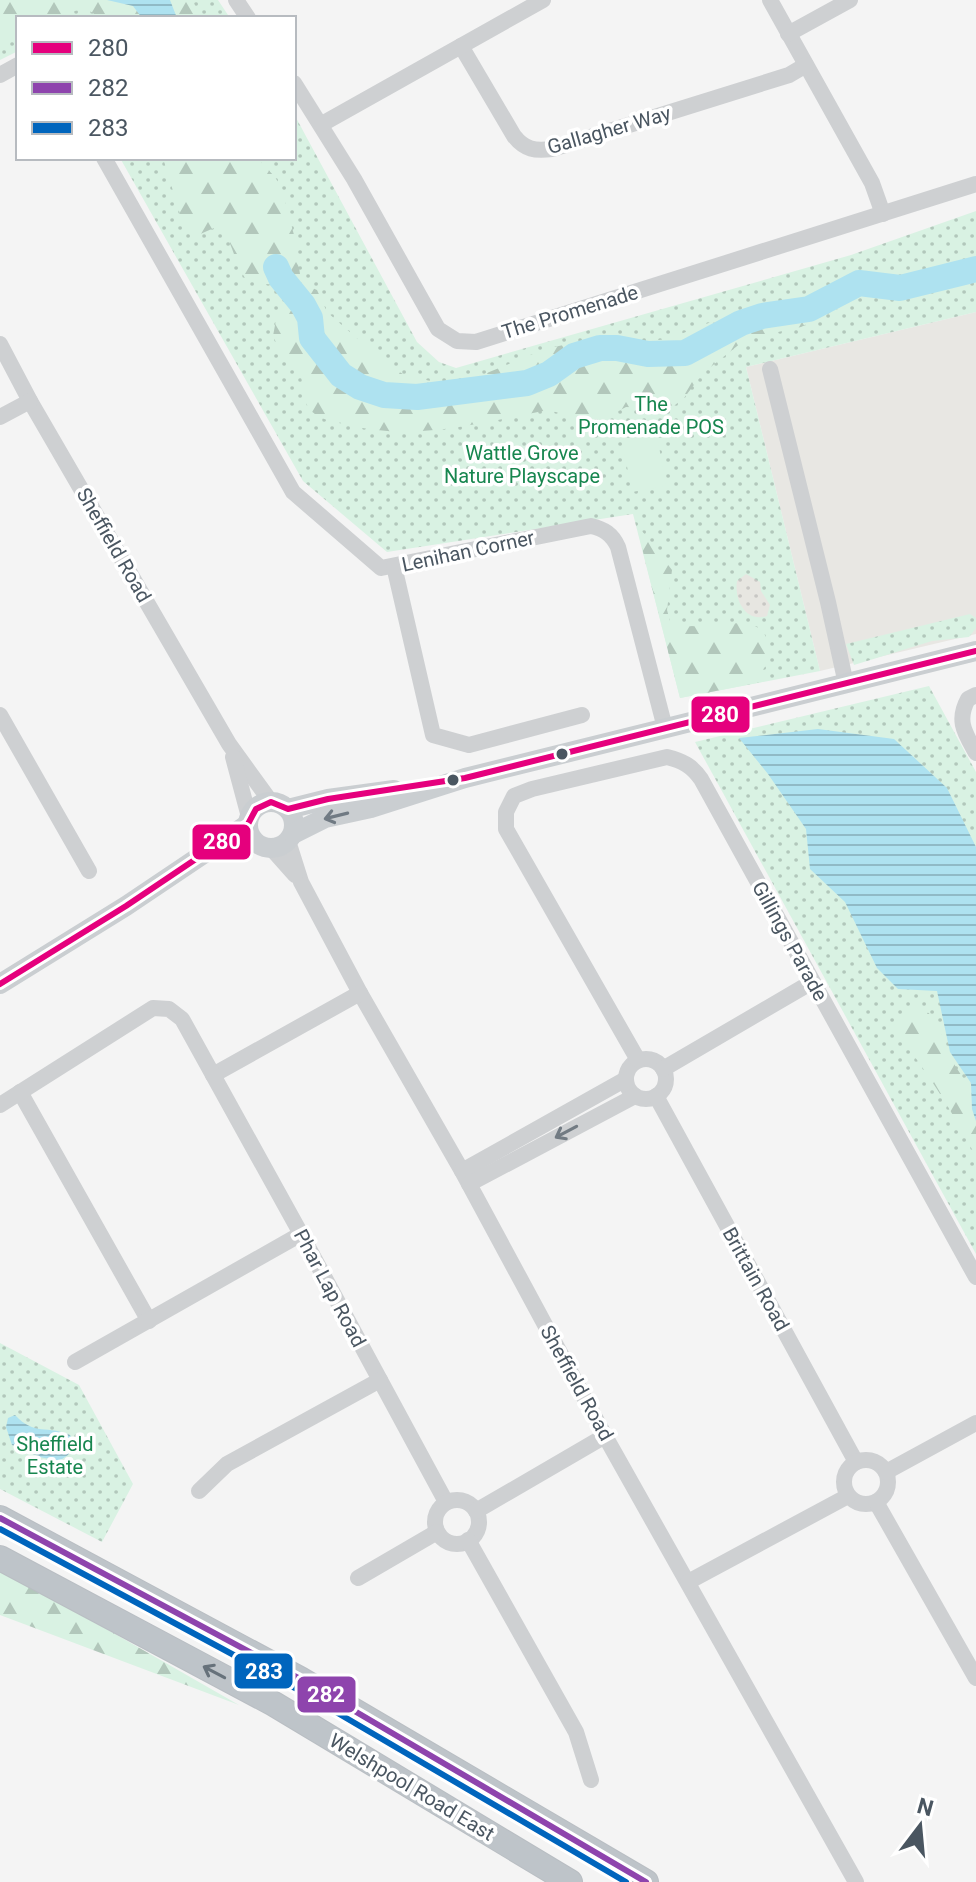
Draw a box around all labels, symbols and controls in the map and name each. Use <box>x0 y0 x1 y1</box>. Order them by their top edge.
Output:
legend <box>16 16 296 160</box>
text: 280 <box>88 34 128 62</box>
text: 282 <box>88 74 128 102</box>
street label: Gallagher Way <box>544 101 674 159</box>
text: 283 <box>88 114 128 142</box>
street label: The Promenade <box>499 280 641 344</box>
park label: The Promenade POS <box>578 392 724 439</box>
park label: Wattle Grove Nature Playscape <box>444 441 600 488</box>
street label: Sheffield Road <box>72 483 156 607</box>
street label: Lenihan Corner <box>400 525 537 577</box>
line badge: 280 <box>690 695 751 734</box>
text: 280 <box>701 702 739 727</box>
unlabelled marker <box>554 746 570 762</box>
unlabelled marker <box>445 772 461 788</box>
one-way arrow <box>324 809 350 824</box>
line badge: 280 <box>191 823 252 861</box>
text: 280 <box>203 829 241 854</box>
street label: Gillings Parade <box>747 877 833 1005</box>
one-way arrow <box>555 1124 578 1140</box>
street label: Brittain Road <box>718 1223 794 1335</box>
street label: Phar Lap Road <box>289 1225 371 1351</box>
street label: Sheffield Road <box>535 1321 619 1445</box>
park label: Sheffield Estate <box>16 1432 94 1479</box>
line badge: 283 <box>233 1652 294 1690</box>
text: 283 <box>245 1659 283 1684</box>
one-way arrow <box>202 1663 226 1679</box>
line badge: 282 <box>296 1675 357 1714</box>
text: 282 <box>307 1682 345 1707</box>
street label: Welshpool Road East <box>325 1728 499 1846</box>
north arrow <box>880 1786 960 1866</box>
text: N <box>914 1793 936 1821</box>

